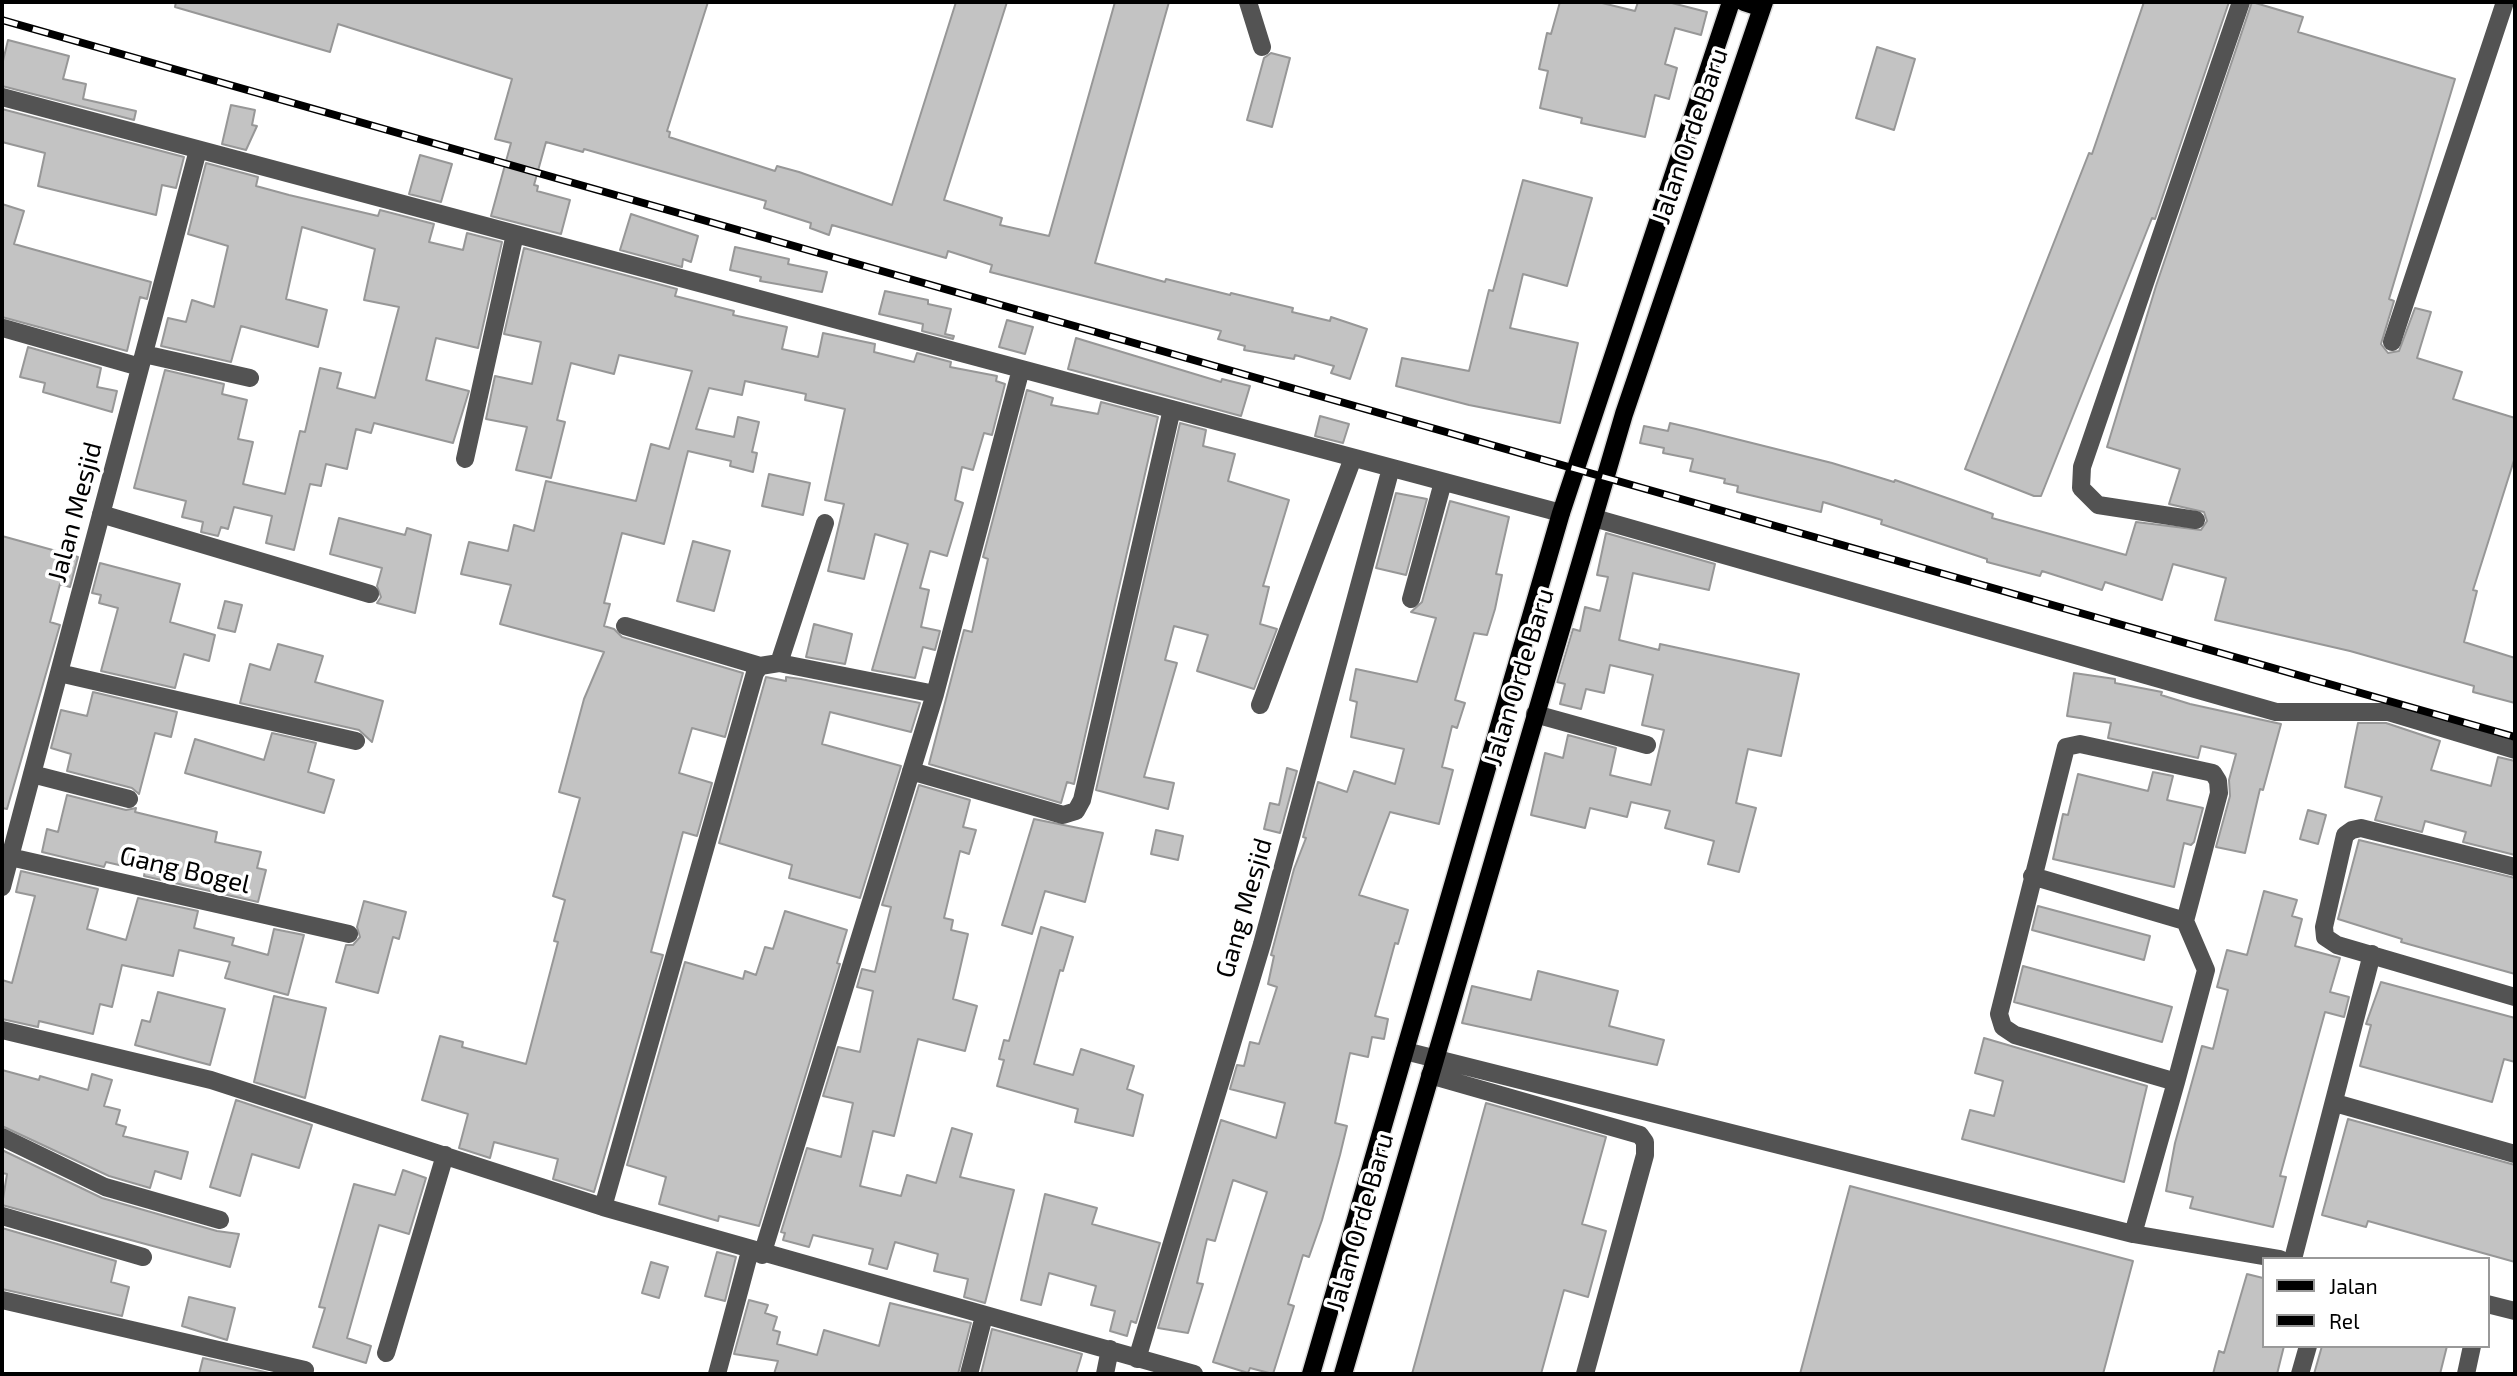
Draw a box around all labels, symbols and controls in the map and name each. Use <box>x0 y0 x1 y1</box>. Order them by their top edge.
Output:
street label: Jalan Orde Baru <box>1645 44 1735 228</box>
street label: Jalan Mesjid <box>41 438 109 586</box>
street label: Jalan Orde Baru <box>1477 585 1561 769</box>
street label: Gang Mesjid <box>1209 835 1279 981</box>
street label: Gang Bogel <box>117 840 253 900</box>
street label: Jalan Orde Baru <box>1320 1129 1400 1315</box>
legend <box>2262 1257 2489 1348</box>
text: Jalan <box>2329 1273 2378 1298</box>
text: Rel <box>2329 1308 2359 1333</box>

